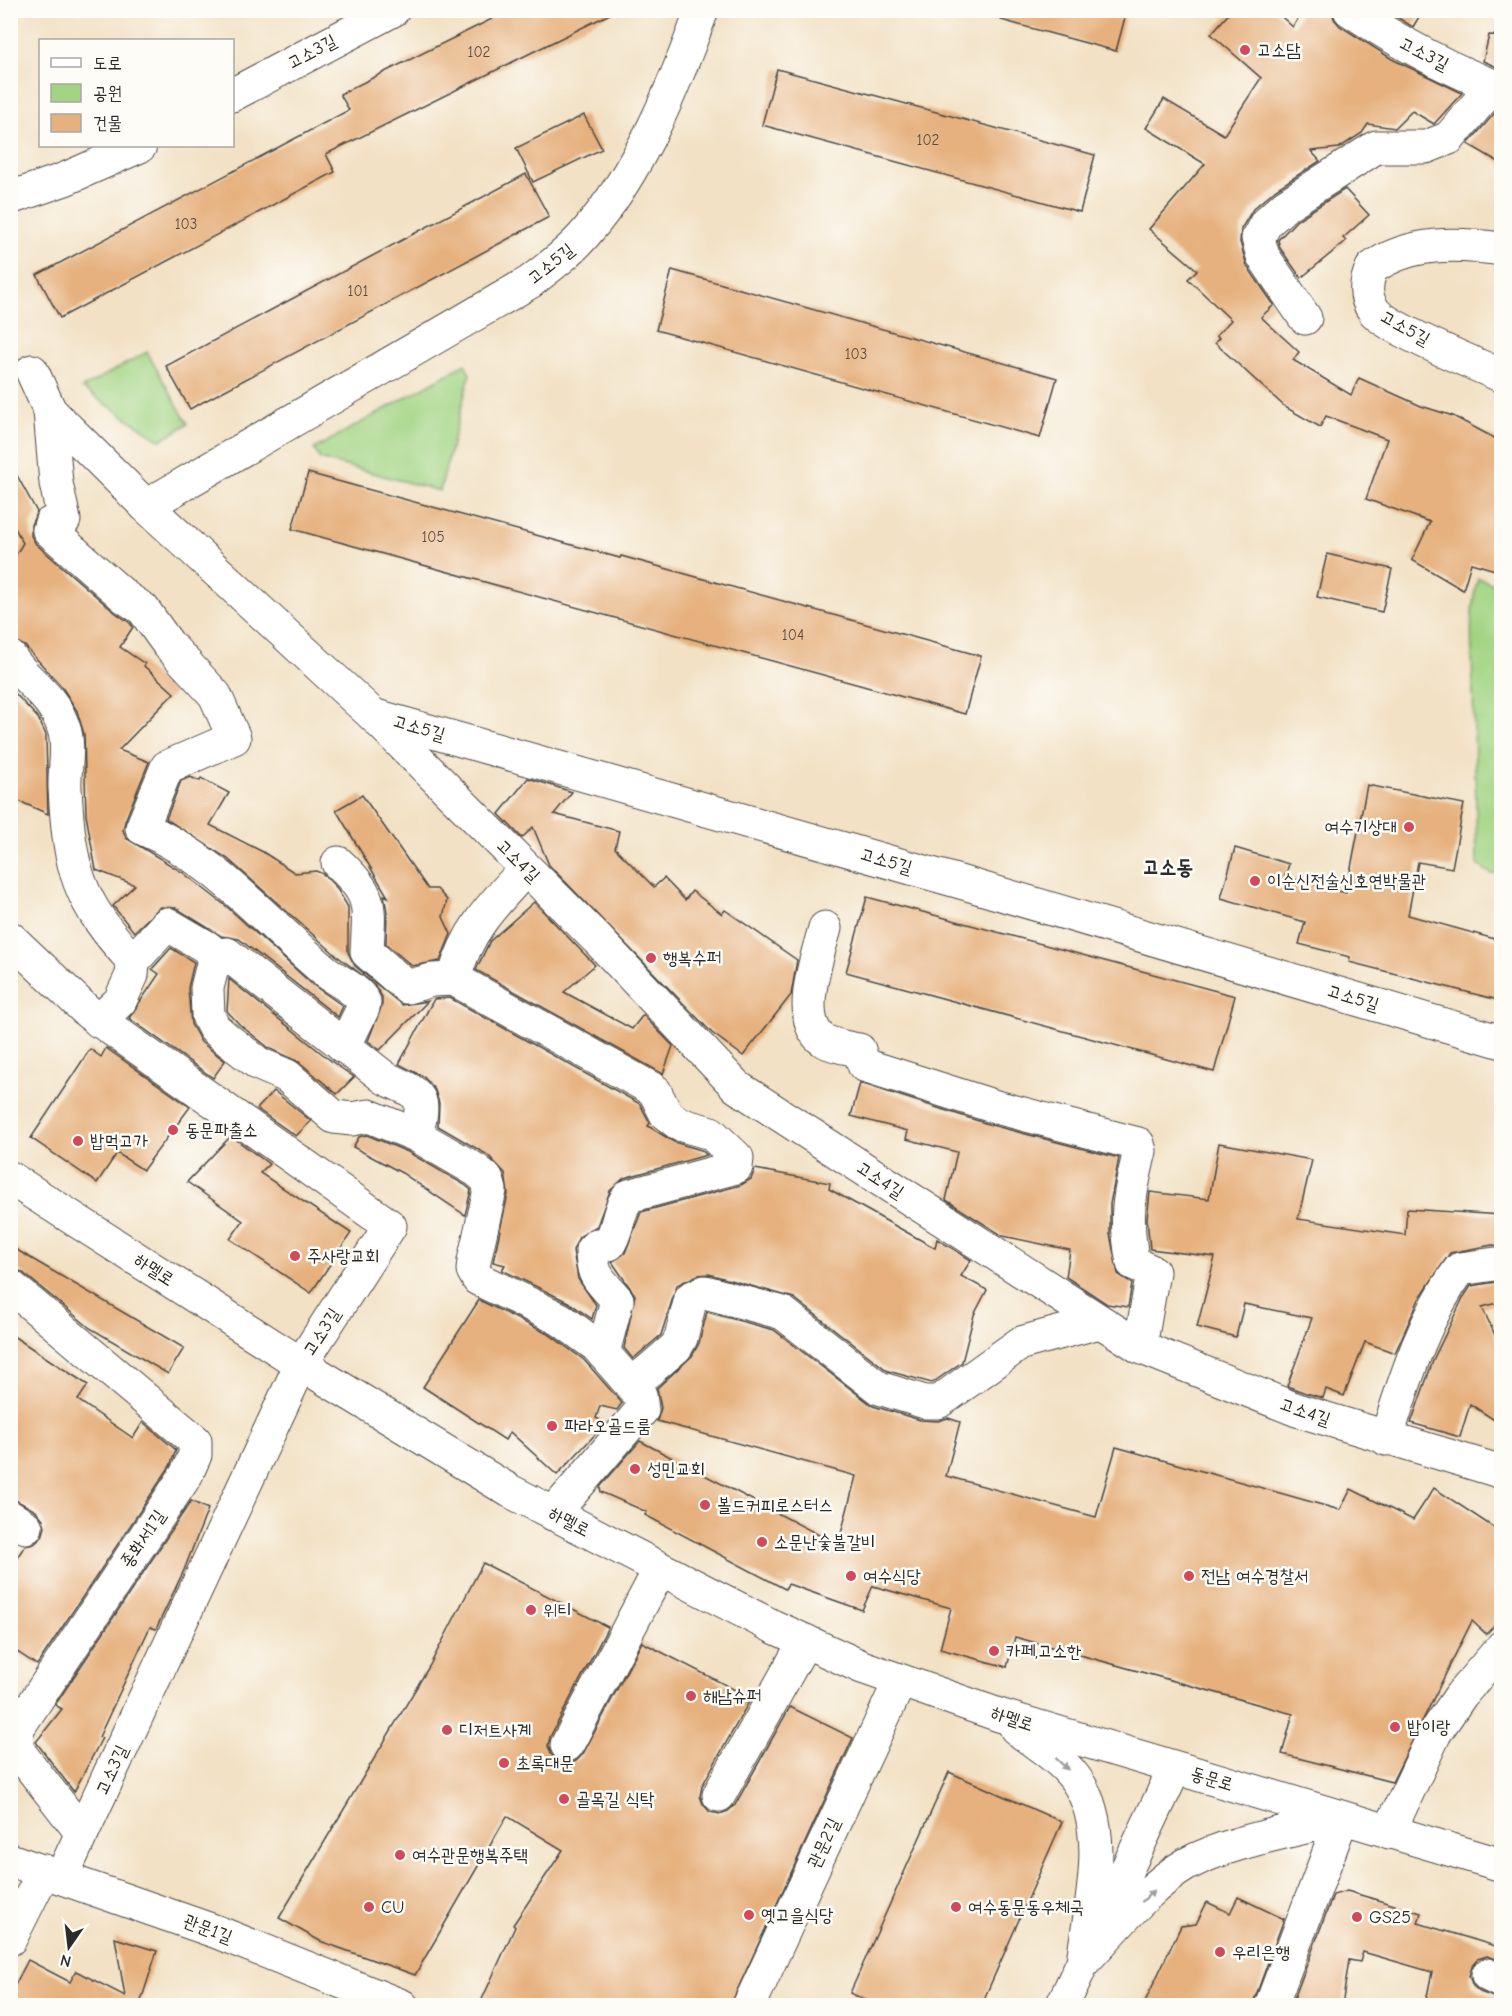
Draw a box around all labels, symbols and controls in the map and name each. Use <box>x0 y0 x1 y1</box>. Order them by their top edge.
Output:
street label: 고소3길 <box>284 30 341 74</box>
street label: 고소3길 <box>1396 33 1453 76</box>
legend <box>39 39 234 147</box>
place label: 고소담 <box>1257 40 1301 61</box>
house number: 102 <box>468 43 490 61</box>
marker: 고소담 <box>1238 43 1252 57</box>
text: 도로 <box>93 53 122 74</box>
text: 공원 <box>93 83 122 104</box>
text: 건물 <box>93 113 122 134</box>
house number: 102 <box>917 131 939 149</box>
house number: 103 <box>175 215 197 233</box>
street label: 고소5길 <box>524 239 579 289</box>
house number: 101 <box>347 282 369 300</box>
street label: 고소5길 <box>1377 306 1434 350</box>
house number: 103 <box>845 345 867 363</box>
house number: 105 <box>421 528 445 546</box>
house number: 104 <box>782 626 804 644</box>
street label: 고소5길 <box>391 711 448 746</box>
place label: 여수기상대 <box>1325 817 1397 838</box>
marker: 여수기상대 <box>1402 820 1416 834</box>
street label: 고소4길 <box>492 835 544 887</box>
street label: 고소5길 <box>858 844 915 879</box>
district label: 고소동 <box>1143 855 1193 879</box>
place label: 이순신전술신호연박물관 <box>1267 871 1426 892</box>
marker: 이순신전술신호연박물관 <box>1248 874 1262 888</box>
place label: 행복수퍼 <box>663 948 721 969</box>
marker: 행복수퍼 <box>644 951 658 965</box>
street label: 고소5길 <box>1324 980 1382 1016</box>
place label: 동문파출소 <box>185 1120 257 1141</box>
marker: 동문파출소 <box>166 1123 180 1137</box>
place label: 밥먹고가 <box>90 1131 148 1152</box>
marker: 밥먹고가 <box>71 1134 85 1148</box>
street label: 고소4길 <box>852 1157 908 1203</box>
place label: 주사랑교회 <box>307 1246 379 1267</box>
street label: 하멜로 <box>130 1249 178 1291</box>
marker: 주사랑교회 <box>288 1249 302 1263</box>
street label: 고소3길 <box>299 1304 345 1360</box>
street label: 고소4길 <box>1277 1394 1334 1431</box>
place label: 파라오골드룸 <box>564 1416 651 1437</box>
marker: 파라오골드룸 <box>545 1419 559 1433</box>
place label: 성민교회 <box>647 1459 705 1480</box>
marker: 성민교회 <box>628 1462 642 1476</box>
place label: 볼드커피로스터스 <box>717 1495 833 1516</box>
marker: 볼드커피로스터스 <box>698 1498 712 1512</box>
street label: 하멜로 <box>545 1503 593 1541</box>
street label: 종화서1길 <box>116 1506 170 1572</box>
place label: 소문난숯불갈비 <box>774 1532 875 1553</box>
marker: 소문난숯불갈비 <box>755 1535 769 1549</box>
place label: 여수식당 <box>863 1566 921 1587</box>
place label: 전남 여수경찰서 <box>1201 1566 1308 1587</box>
marker: 여수식당 <box>844 1569 858 1583</box>
marker: 전남 여수경찰서 <box>1182 1569 1196 1583</box>
place label: 위티 <box>543 1600 572 1621</box>
marker: 위티 <box>524 1603 538 1617</box>
place label: 카페,고소한 <box>1006 1641 1081 1662</box>
marker: 카페,고소한 <box>987 1644 1001 1658</box>
place label: 해남슈퍼 <box>703 1686 761 1707</box>
marker: 해남슈퍼 <box>684 1689 698 1703</box>
street label: 하멜로 <box>988 1702 1036 1736</box>
place label: 밥이랑 <box>1407 1717 1451 1738</box>
place label: 디저트사계 <box>459 1720 531 1741</box>
marker: 밥이랑 <box>1388 1720 1402 1734</box>
marker: 디저트사계 <box>440 1723 454 1737</box>
street label: 고소3길 <box>91 1741 133 1798</box>
place label: 초록대문 <box>516 1753 574 1774</box>
marker: 초록대문 <box>497 1756 511 1770</box>
one-way arrow <box>1054 1757 1069 1771</box>
street label: 동문로 <box>1188 1763 1236 1795</box>
place label: 골목길 식탁 <box>576 1789 655 1810</box>
marker: 골목길 식탁 <box>557 1792 571 1806</box>
street label: 관문2길 <box>803 1814 845 1871</box>
place label: 여수관문행복주택 <box>412 1845 528 1866</box>
marker: 여수관문행복주택 <box>393 1848 407 1862</box>
one-way arrow <box>1140 1890 1154 1904</box>
place label: CU <box>381 1897 405 1918</box>
place label: 여수동문동우체국 <box>968 1897 1084 1918</box>
marker: CU <box>362 1900 376 1914</box>
marker: 여수동문동우체국 <box>949 1900 963 1914</box>
place label: 옛고을식당 <box>761 1905 834 1926</box>
place label: GS25 <box>1369 1907 1411 1928</box>
marker: 옛고을식당 <box>742 1908 756 1922</box>
street label: 관문1길 <box>181 1910 236 1948</box>
marker: GS25 <box>1350 1910 1364 1924</box>
north arrow <box>39 1917 99 1977</box>
place label: 우리은행 <box>1232 1942 1290 1963</box>
marker: 우리은행 <box>1213 1945 1227 1959</box>
text: N <box>58 1951 73 1971</box>

